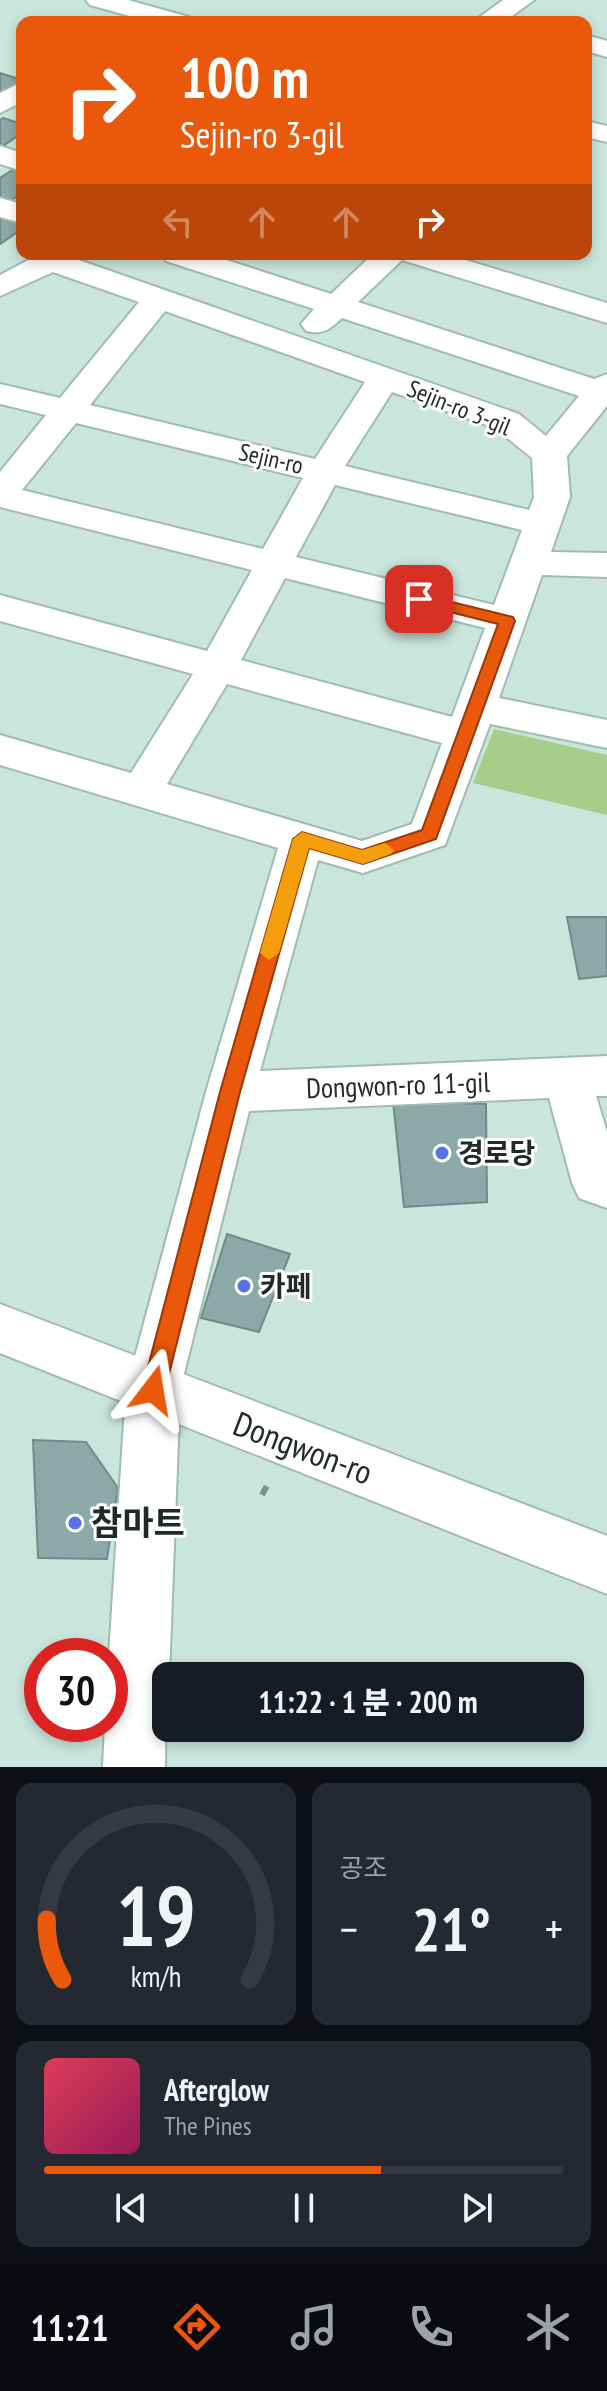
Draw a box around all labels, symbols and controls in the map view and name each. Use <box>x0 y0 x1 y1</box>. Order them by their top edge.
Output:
text: 100 m <box>180 41 309 113</box>
icon: right <box>48 48 152 152</box>
text: Sejin-ro 3-gil <box>180 111 344 158</box>
icon: left <box>156 200 200 244</box>
icon: ahead <box>240 200 284 244</box>
icon: ahead <box>324 200 368 244</box>
icon: right <box>408 200 452 244</box>
street label: Sejin-ro 3-gil <box>403 373 516 442</box>
street label: Sejin-ro <box>236 436 306 481</box>
pin <box>385 565 453 633</box>
icon: arrive <box>397 577 441 621</box>
street label: Dongwon-ro 11-gil <box>306 1063 491 1106</box>
place label: 경로당 <box>458 1134 535 1171</box>
marker: 경로당 <box>433 1144 451 1162</box>
place label: 카페 <box>260 1267 312 1304</box>
marker: 카페 <box>235 1277 253 1295</box>
position arrow <box>111 1348 195 1432</box>
street label: Dongwon-ro <box>228 1400 379 1494</box>
place label: 참마트 <box>91 1500 185 1544</box>
marker: 참마트 <box>66 1514 84 1532</box>
speed limit sign: 30 <box>24 1638 128 1742</box>
text: 11:22 · 1 분 · 200 m <box>258 1682 478 1721</box>
text: 공조 <box>340 1851 387 1884</box>
text: 19 <box>116 1861 196 1969</box>
text: 21° <box>412 1890 491 1968</box>
text: − <box>340 1900 358 1957</box>
text: + <box>545 1900 563 1957</box>
text: km/h <box>130 1958 181 1995</box>
text: Afterglow <box>164 2070 269 2109</box>
text: The Pines <box>164 2109 252 2142</box>
icon: previous <box>109 2186 153 2230</box>
icon: pause <box>282 2186 326 2230</box>
icon: next <box>455 2186 499 2230</box>
icon: directions <box>169 2299 225 2355</box>
icon: music <box>286 2299 342 2355</box>
icon: phone <box>403 2299 459 2355</box>
icon: climate <box>520 2299 576 2355</box>
text: 11:21 <box>31 2304 108 2351</box>

